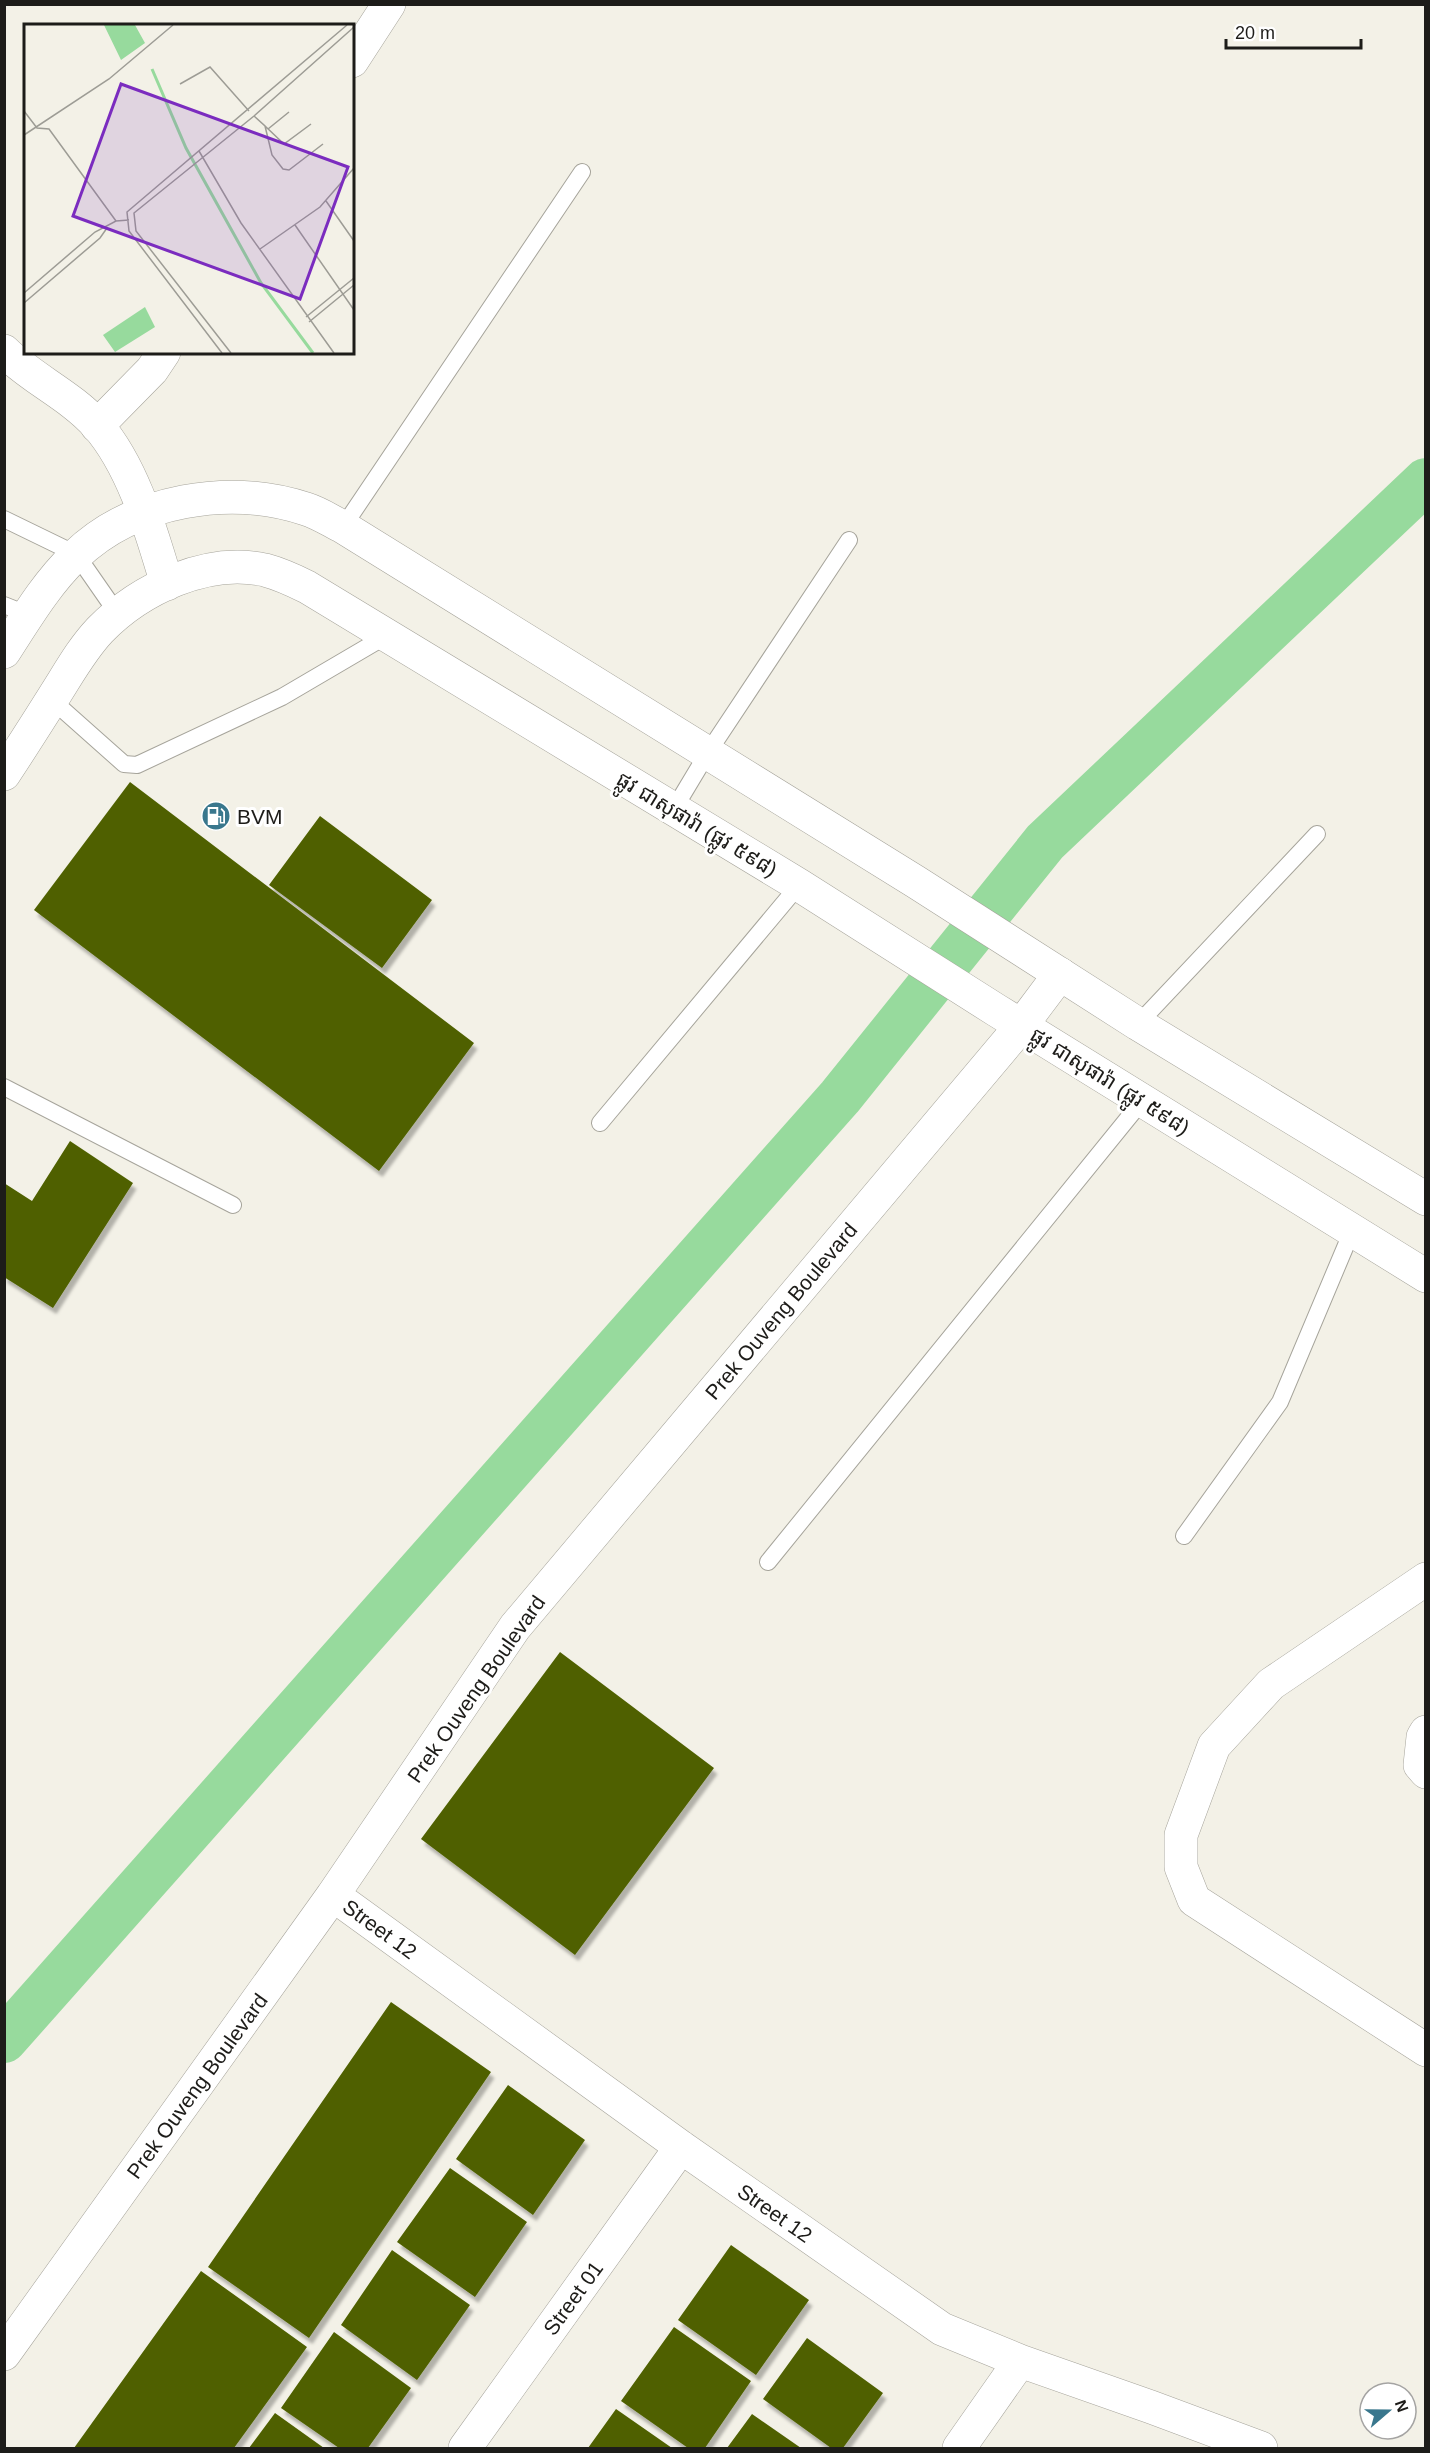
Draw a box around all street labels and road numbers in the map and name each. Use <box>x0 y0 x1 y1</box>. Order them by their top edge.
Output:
street label: ផ្លូវ ជាសុផារ៉ា (ផ្លូវ ៥៩៨) <box>608 767 781 888</box>
street label: ផ្លូវ ជាសុផារ៉ា (ផ្លូវ ៥៩៨) <box>1022 1023 1194 1146</box>
street label: Prek Ouveng Boulevard <box>701 1218 861 1404</box>
street label: Prek Ouveng Boulevard <box>403 1591 549 1787</box>
street label: Street 12 <box>339 1895 421 1963</box>
street label: Prek Ouveng Boulevard <box>122 1989 272 2183</box>
street label: Street 12 <box>733 2179 817 2247</box>
street label: Street 01 <box>539 2257 607 2339</box>

